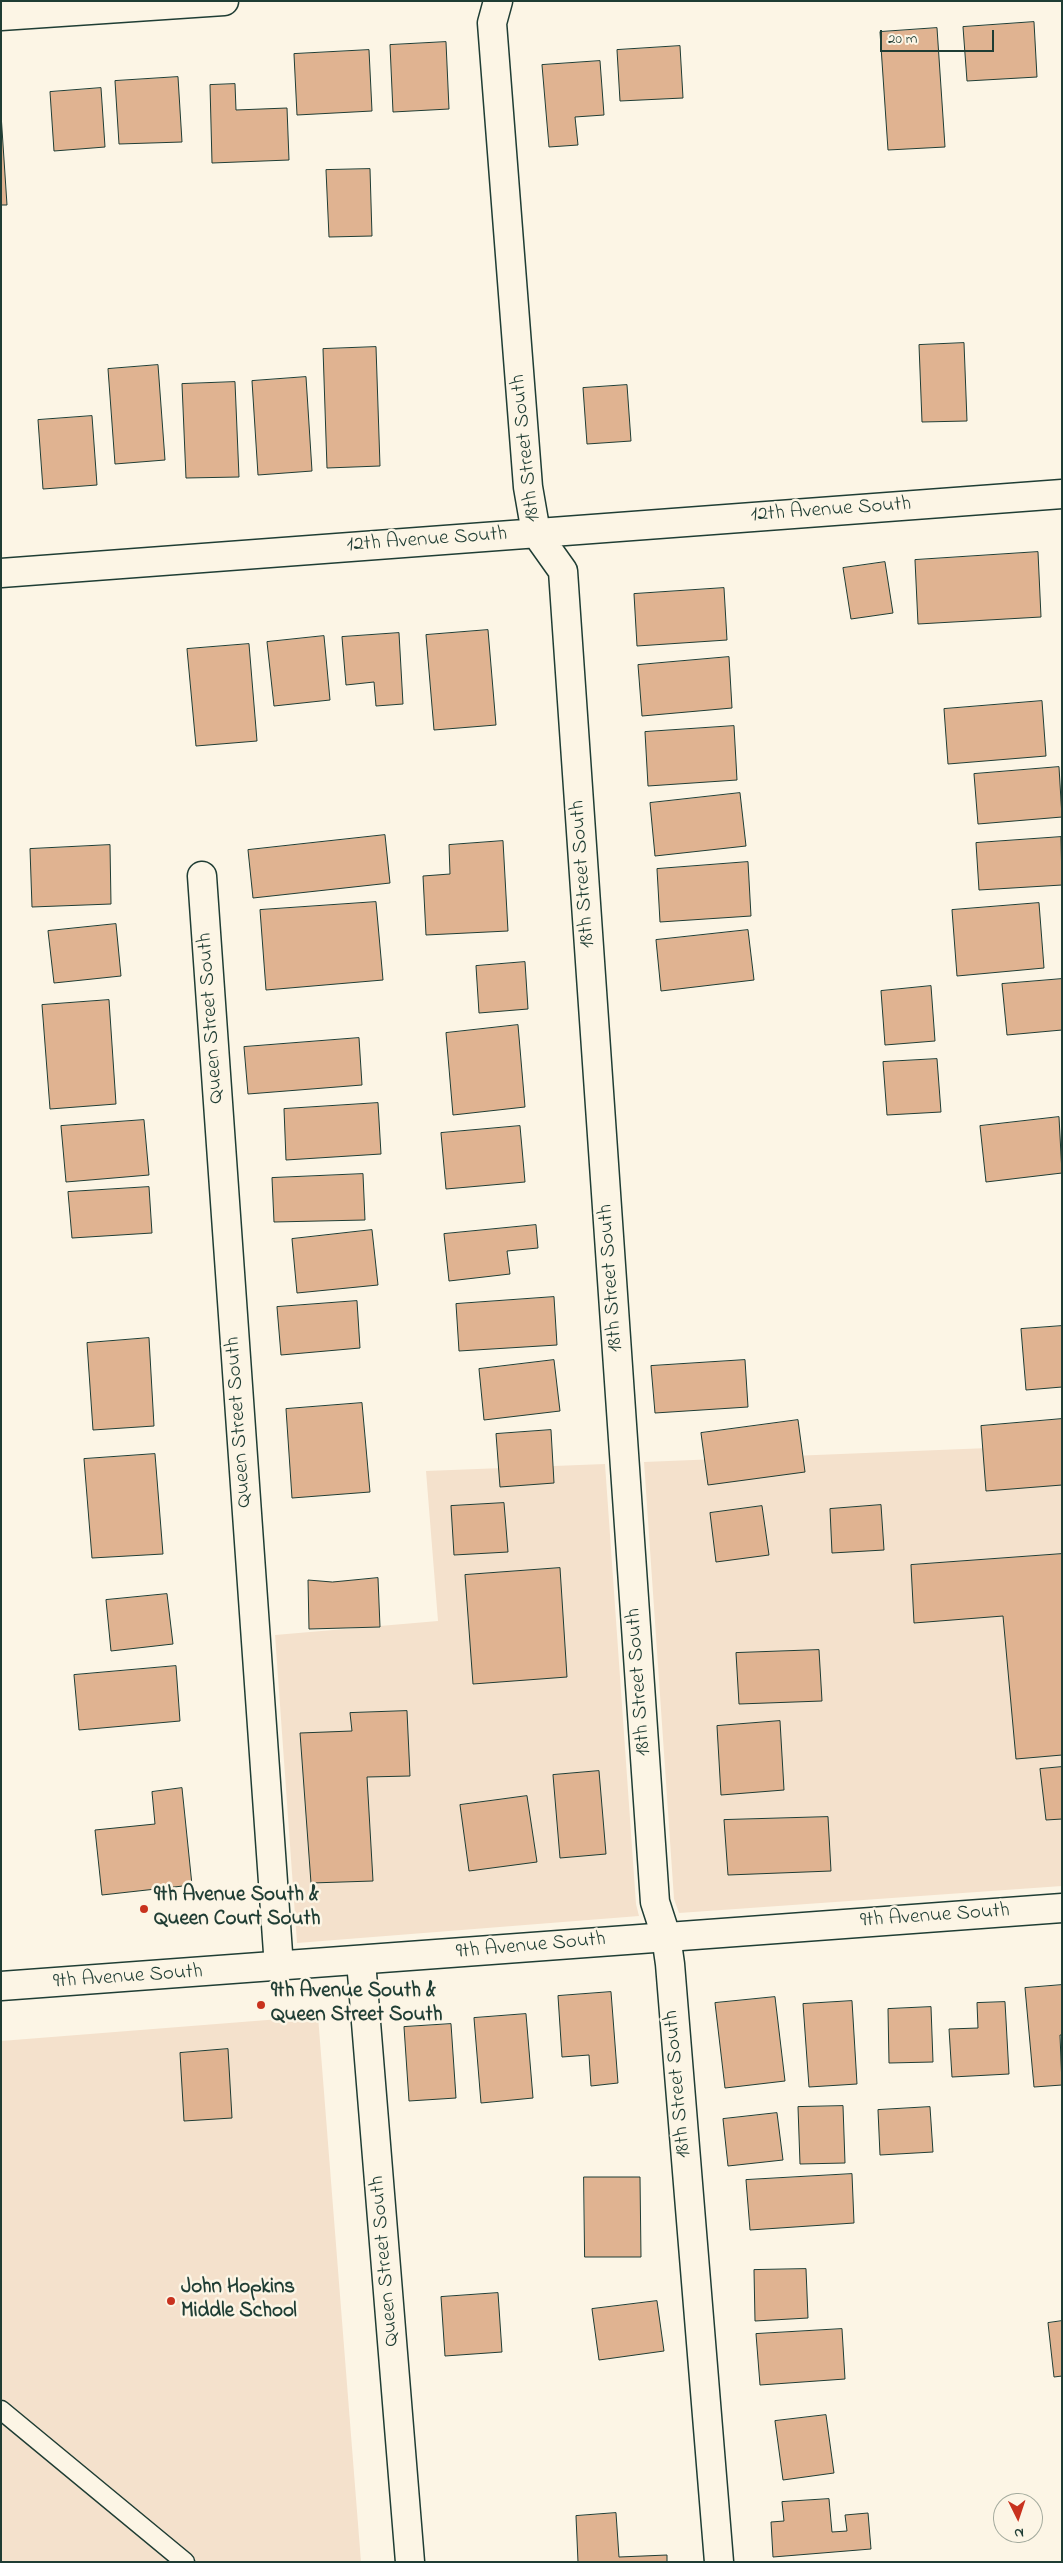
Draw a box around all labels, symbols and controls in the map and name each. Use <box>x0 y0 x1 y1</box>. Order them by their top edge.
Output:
scale bar <box>883 20 997 52</box>
text: 20 m <box>888 28 917 50</box>
street label: 18th Street South <box>507 373 547 523</box>
street label: 12th Avenue South <box>750 493 912 529</box>
street label: 12th Avenue South <box>346 523 508 559</box>
street label: 18th Street South <box>566 799 602 949</box>
street label: Queen Street South <box>193 932 231 1104</box>
street label: 18th Street South <box>594 1203 630 1353</box>
street label: Queen Street South <box>221 1336 259 1508</box>
street label: 18th Street South <box>622 1607 658 1757</box>
place label: 9th Avenue South & Queen Court South <box>154 1884 320 1934</box>
street label: 9th Avenue South <box>859 1899 1011 1935</box>
marker: 9th Avenue South & Queen Court South <box>138 1903 150 1915</box>
street label: 9th Avenue South <box>455 1928 607 1966</box>
street label: 9th Avenue South <box>52 1960 204 1996</box>
place label: 9th Avenue South & Queen Street South <box>271 1980 442 2030</box>
marker: 9th Avenue South & Queen Street South <box>255 1999 267 2011</box>
street label: 18th Street South <box>660 2009 698 2159</box>
street label: Queen Street South <box>366 2175 406 2347</box>
place label: John Hopkins Middle School <box>181 2276 297 2326</box>
marker: John Hopkins Middle School <box>165 2295 177 2307</box>
north arrow <box>993 2493 1043 2543</box>
text: N <box>1014 2522 1024 2543</box>

